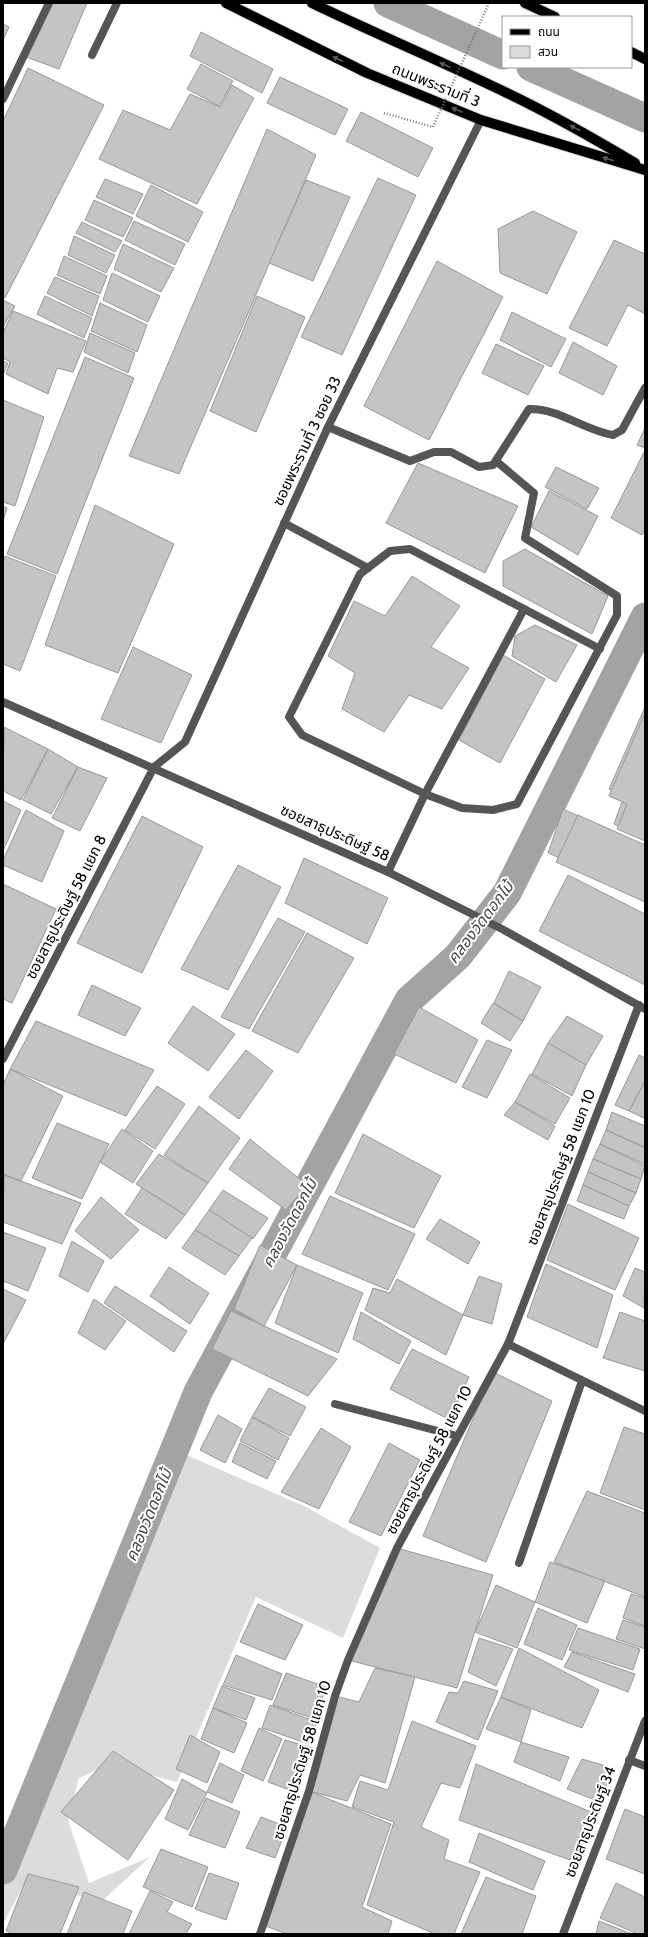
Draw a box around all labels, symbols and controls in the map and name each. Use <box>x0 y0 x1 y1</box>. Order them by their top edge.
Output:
legend <box>502 16 632 68</box>
text: ถนน <box>538 24 560 39</box>
text: สวน <box>538 44 558 59</box>
one-way arrow <box>332 56 344 62</box>
street label: ถนนพระรามที่ 3 <box>389 57 483 111</box>
one-way arrow <box>439 62 451 68</box>
one-way arrow <box>451 107 463 113</box>
one-way arrow <box>569 125 581 131</box>
one-way arrow <box>601 156 613 162</box>
street label: ซอยพระรามที่ 3 ซอย 33 <box>267 373 345 509</box>
street label: ซอยสาธุประดิษฐ์ 58 <box>278 801 392 865</box>
street label: ซอยสาธุประดิษฐ์ 58 แยก 8 <box>22 832 110 982</box>
water label: คลองวัดดอกไม้ <box>443 876 519 967</box>
street label: ซอยสาธุประดิษฐ์ 58 แยก 10 <box>523 1086 599 1248</box>
water label: คลองวัดดอกไม้ <box>258 1174 322 1271</box>
street label: ซอยสาธุประดิษฐ์ 58 แยก 10 <box>382 1383 476 1537</box>
water label: คลองวัดดอกไม้ <box>121 1464 176 1564</box>
street label: ซอยสาธุประดิษฐ์ 58 แยก 10 <box>269 1678 335 1842</box>
street label: ซอยสาธุประดิษฐ์ 34 <box>561 1764 620 1880</box>

